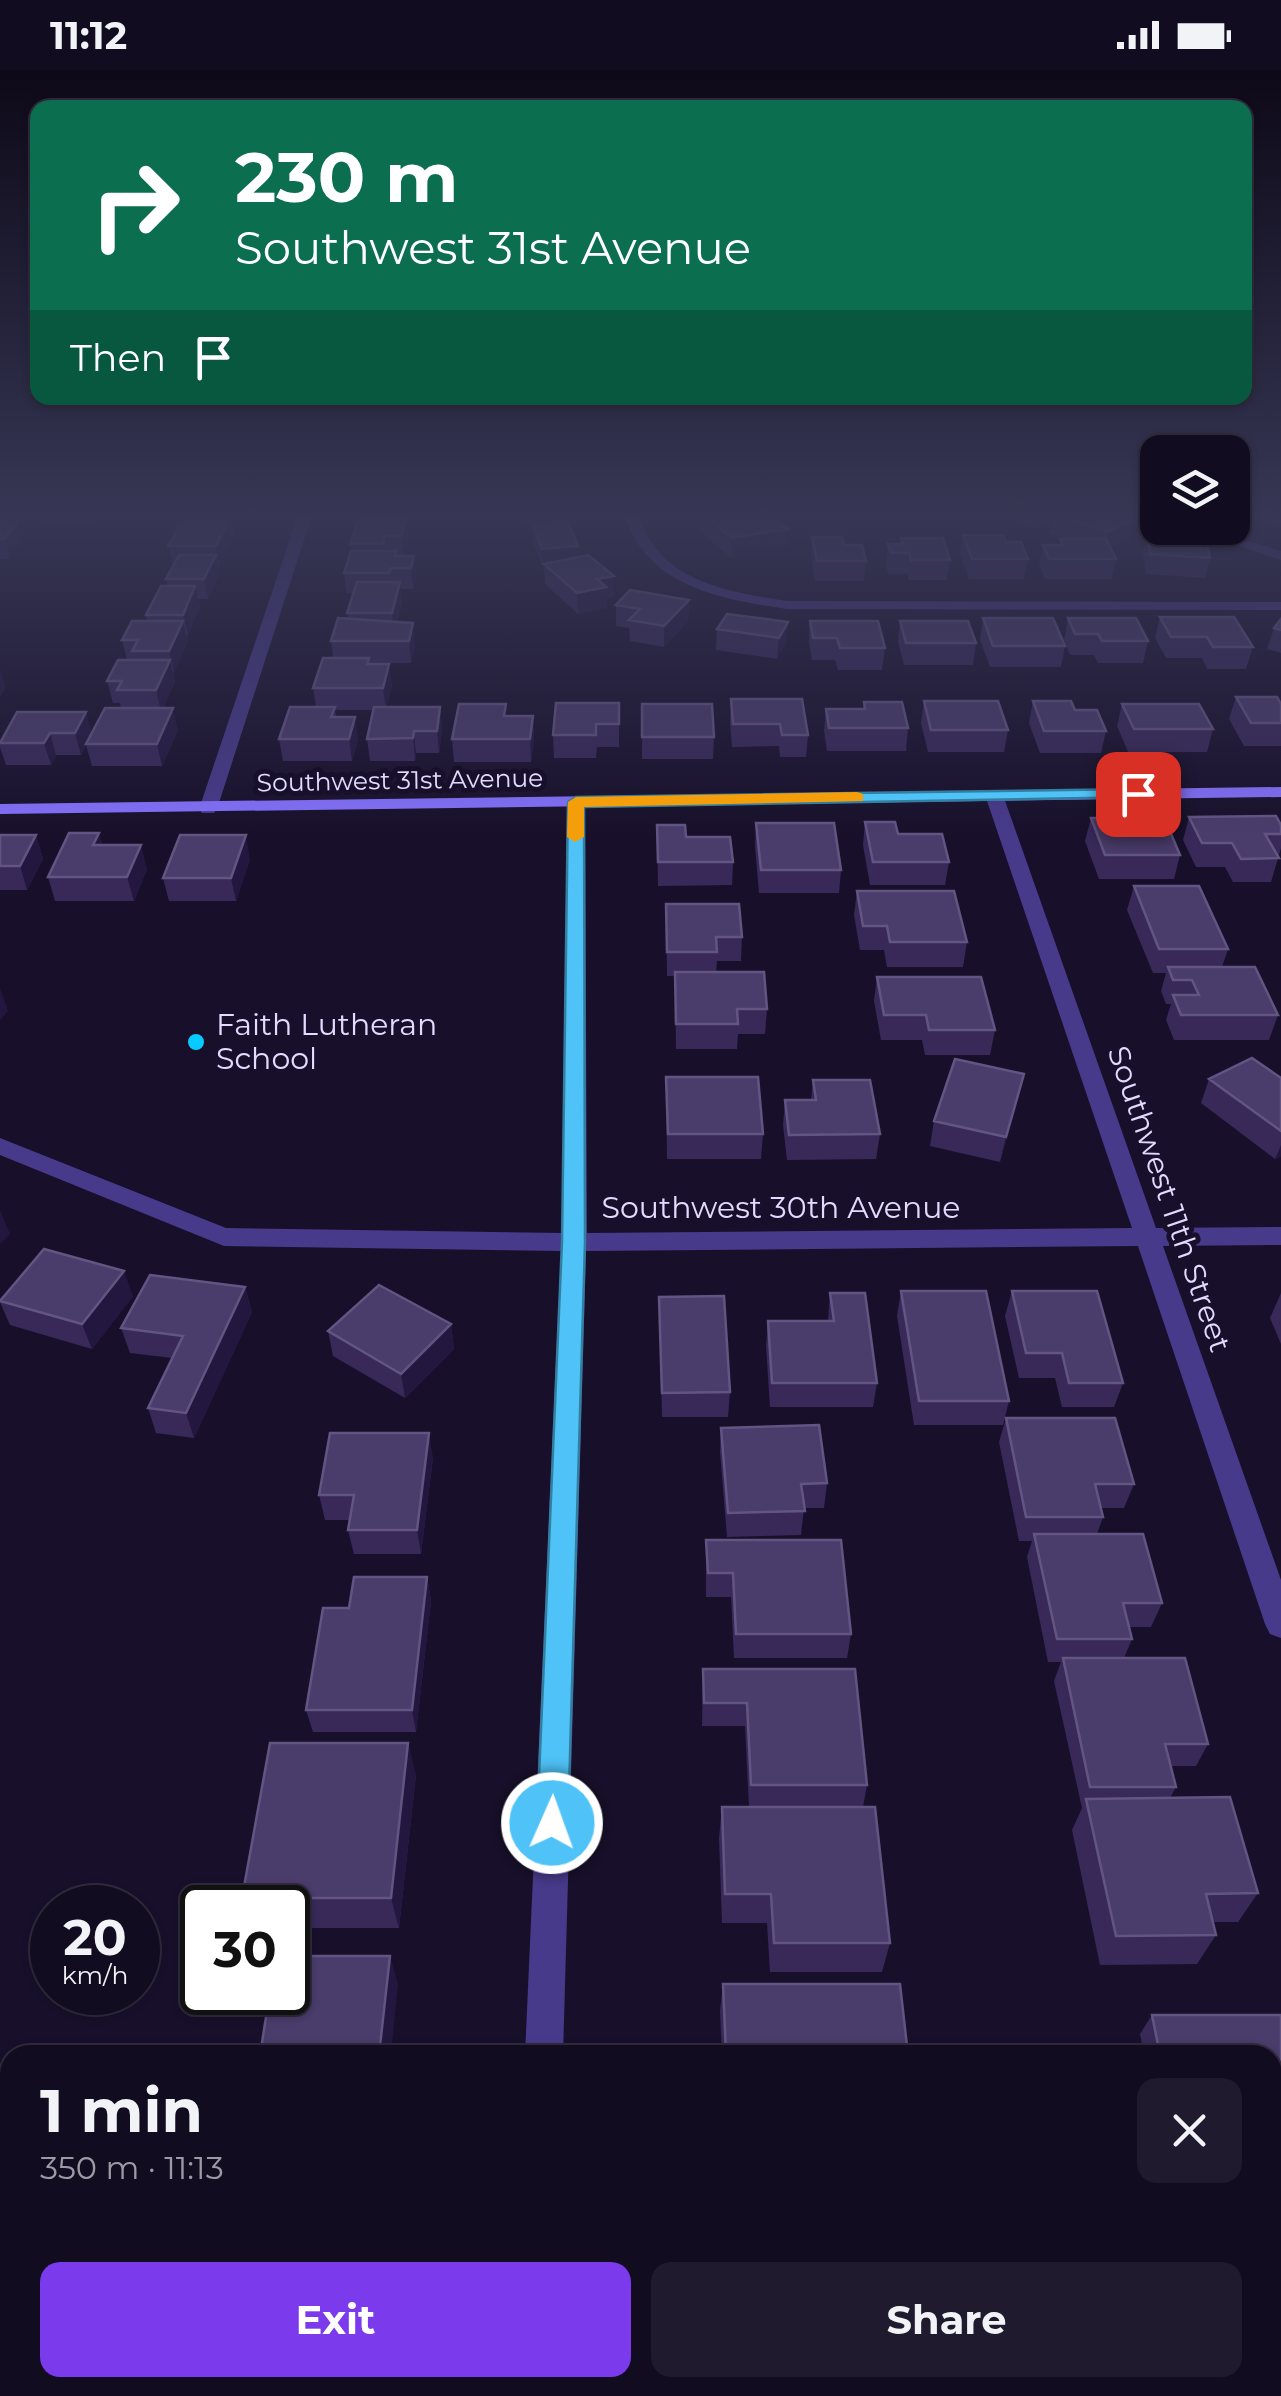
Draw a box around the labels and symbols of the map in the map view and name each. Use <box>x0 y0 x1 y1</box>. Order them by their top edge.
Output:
pin <box>1096 752 1181 837</box>
street label: Southwest 31st Avenue <box>256 763 544 797</box>
place label: Faith Lutheran School <box>216 1006 437 1077</box>
marker: Faith Lutheran School <box>185 1031 207 1053</box>
street label: Southwest 11th Street <box>1100 1041 1239 1357</box>
street label: Southwest 30th Avenue <box>602 1189 960 1226</box>
position arrow <box>500 1771 604 1875</box>
speed limit sign: 30 <box>180 1885 310 2015</box>

